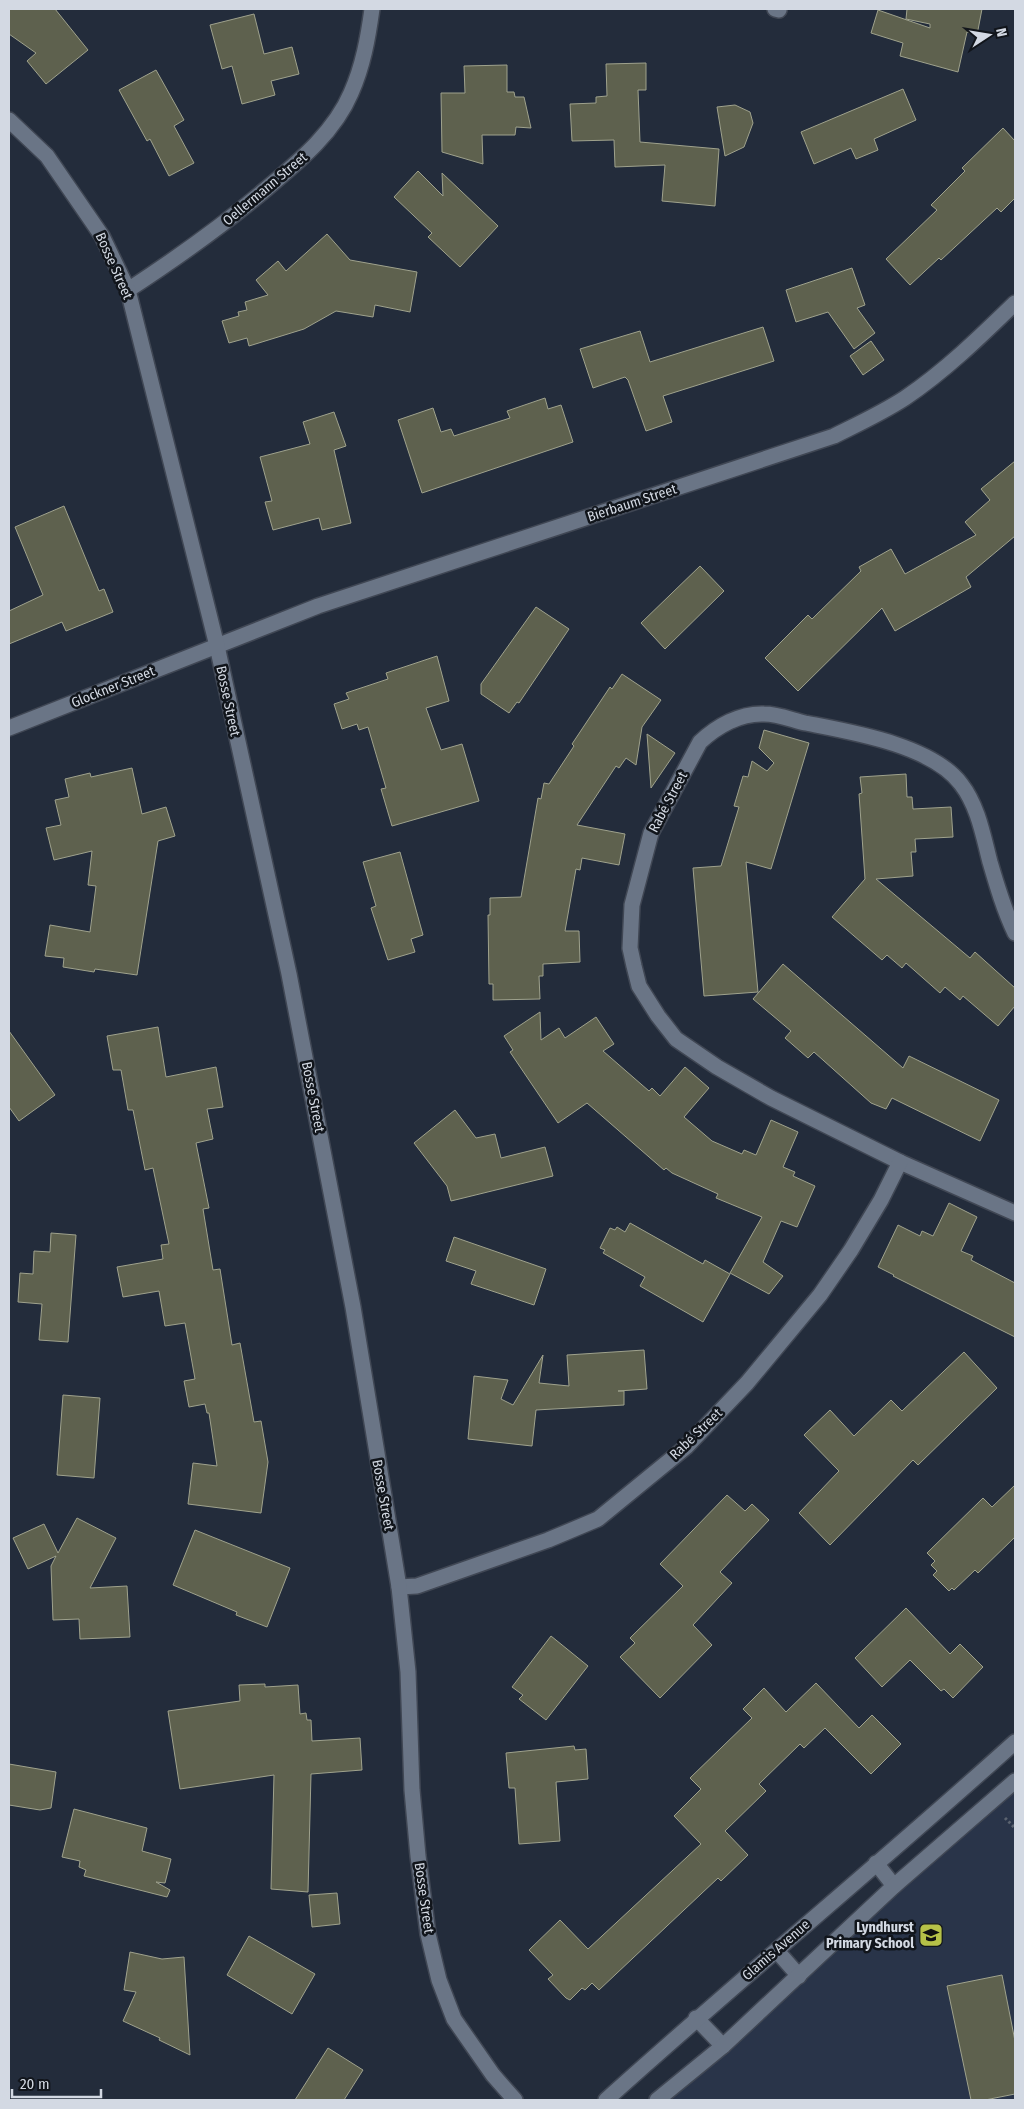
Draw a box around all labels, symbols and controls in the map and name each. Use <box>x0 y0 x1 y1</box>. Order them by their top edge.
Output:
north arrow <box>964 10 1014 60</box>
text: N <box>992 27 1010 38</box>
street label: Oellermann Street <box>219 148 311 229</box>
street label: Bosse Street <box>92 230 136 302</box>
street label: Bierbaum Street <box>585 480 679 525</box>
street label: Glockner Street <box>69 662 158 711</box>
street label: Bosse Street <box>212 664 244 738</box>
street label: Rabé Street <box>645 768 691 835</box>
street label: Bosse Street <box>298 1060 328 1134</box>
street label: Rabé Street <box>666 1405 726 1463</box>
street label: Bosse Street <box>368 1458 398 1532</box>
street label: Bosse Street <box>411 1861 437 1935</box>
street label: Glamis Avenue <box>739 1916 813 1984</box>
place label: Lyndhurst Primary School <box>826 1919 915 1952</box>
school or university icon: Lyndhurst Primary School <box>918 1922 944 1948</box>
scale bar <box>12 2066 101 2098</box>
text: 20 m <box>20 2075 50 2093</box>

